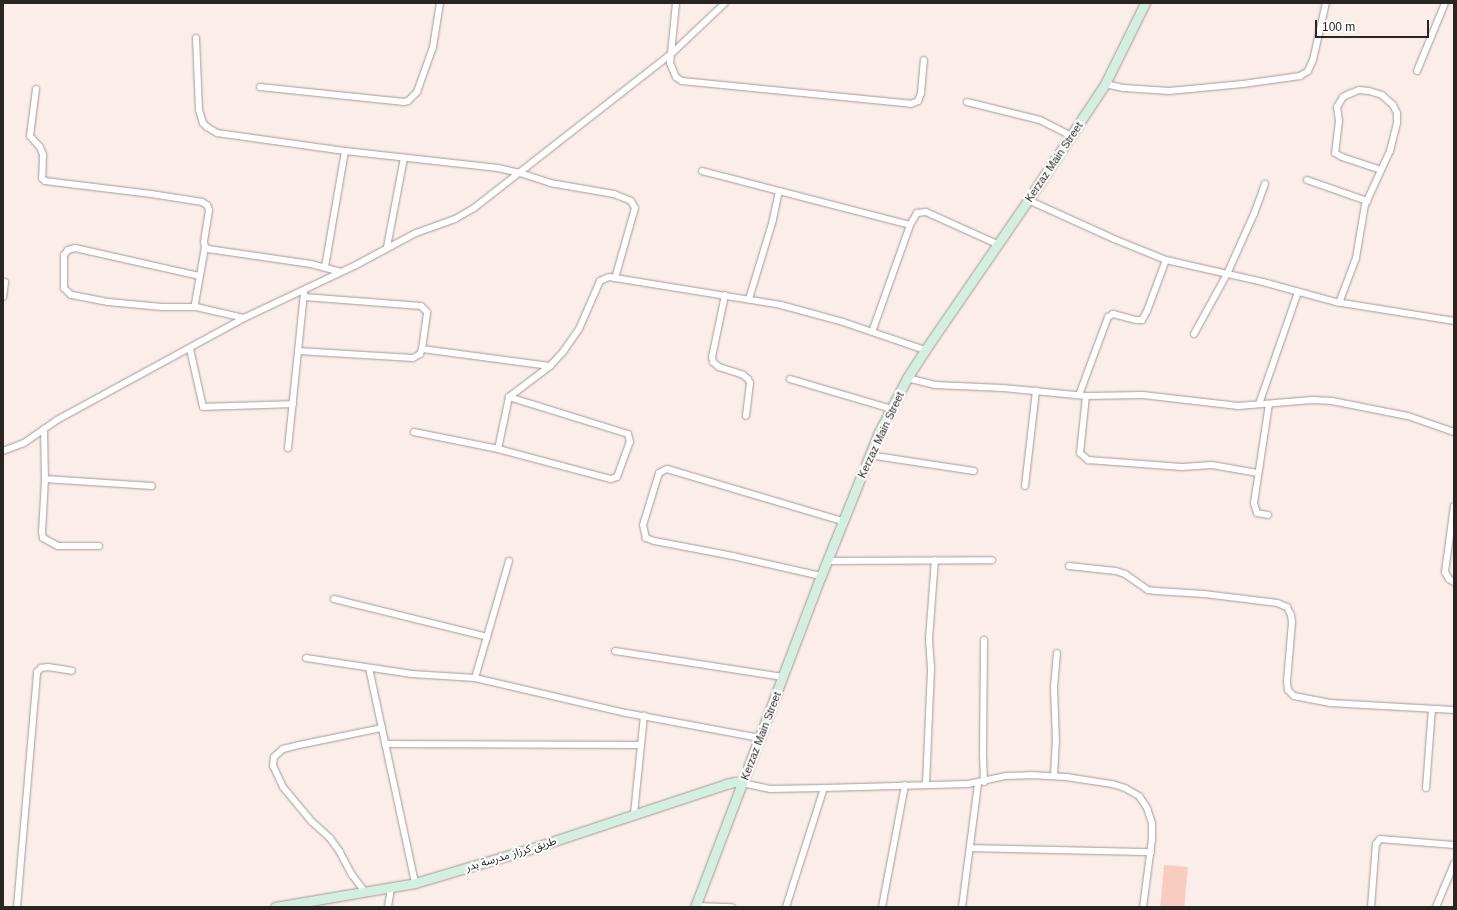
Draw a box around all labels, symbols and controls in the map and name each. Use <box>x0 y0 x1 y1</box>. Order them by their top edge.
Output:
scale bar <box>1317 12 1431 38</box>
text: 100 m <box>1322 20 1355 34</box>
street label: Kerzaz Main Street <box>1022 120 1086 204</box>
street label: Kerzaz Main Street <box>855 390 907 480</box>
street label: Kerzaz Main Street <box>738 690 784 782</box>
street label: طريق كرزاز مدرسة بدر <box>464 834 558 874</box>

